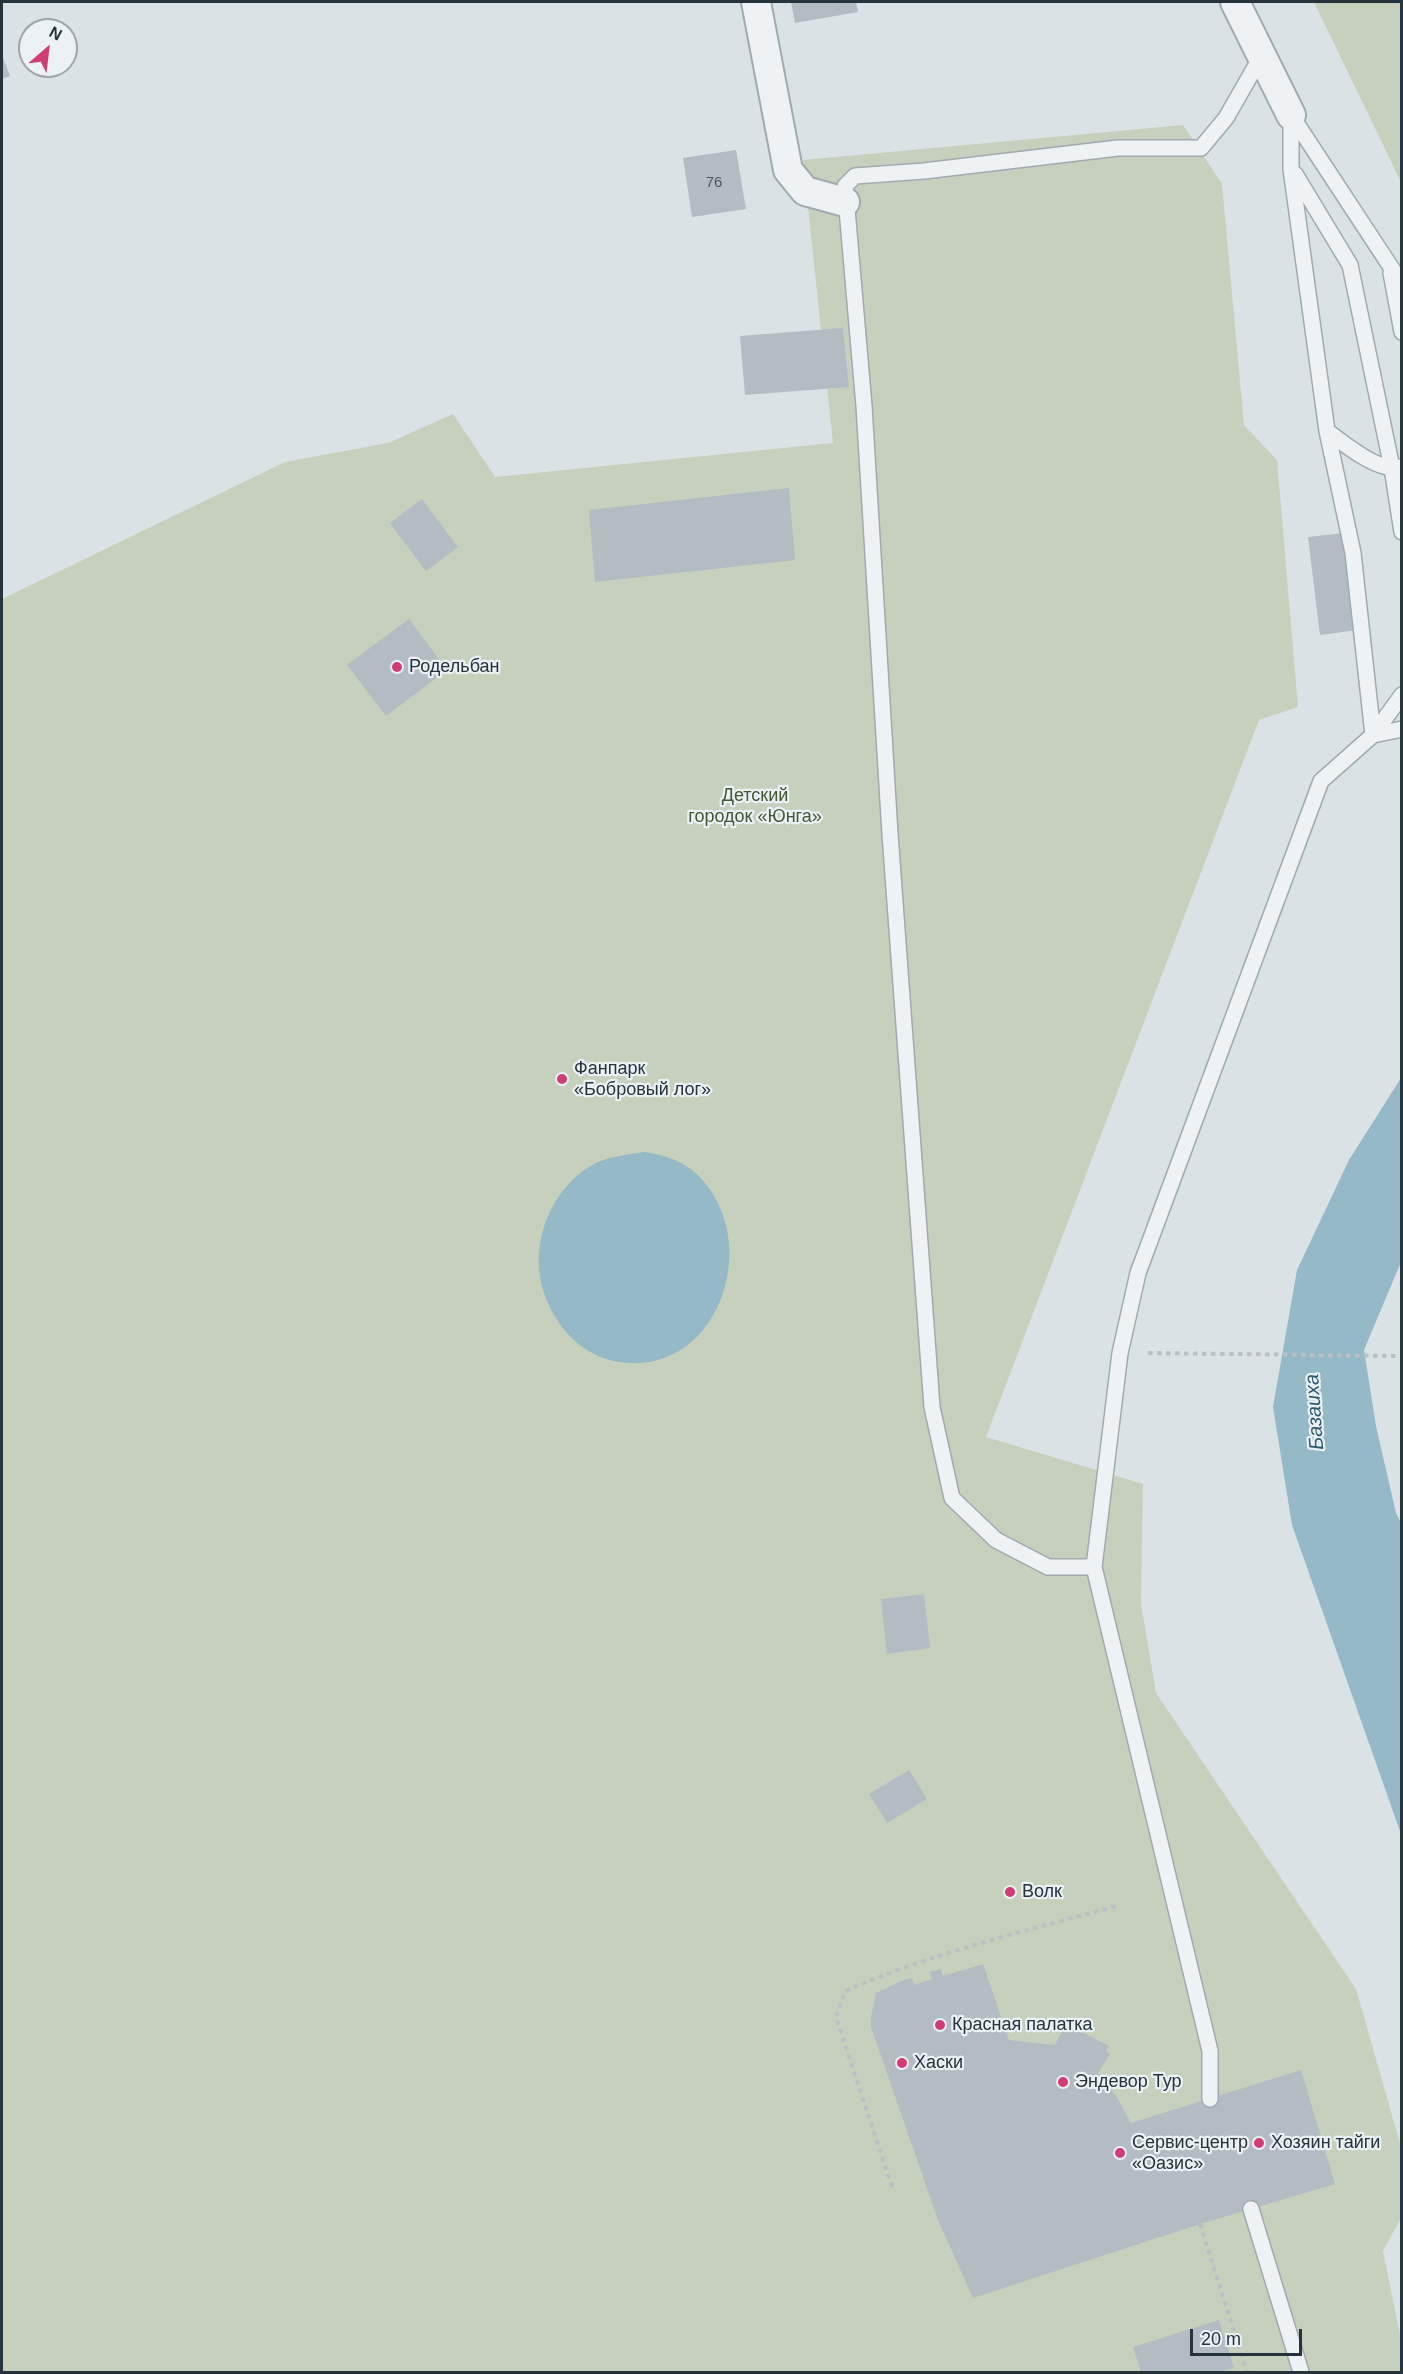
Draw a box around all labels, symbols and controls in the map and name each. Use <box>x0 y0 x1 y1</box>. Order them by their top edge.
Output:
north arrow <box>18 18 78 78</box>
text: N <box>47 23 65 44</box>
house number: 76 <box>706 174 722 192</box>
place label: Родельбан <box>409 656 499 678</box>
marker: Родельбан <box>390 660 404 674</box>
park label: Детский городок «Юнга» <box>688 785 822 828</box>
place label: Фанпарк «Бобровый лог» <box>574 1058 711 1100</box>
marker: Фанпарк «Бобровый лог» <box>555 1072 569 1086</box>
water label: Базаиха <box>1300 1373 1330 1451</box>
place label: Волк <box>1022 1881 1062 1903</box>
marker: Волк <box>1003 1885 1017 1899</box>
place label: Красная палатка <box>952 2014 1093 2036</box>
marker: Красная палатка <box>933 2018 947 2032</box>
place label: Хаски <box>914 2052 963 2074</box>
marker: Хаски <box>895 2056 909 2070</box>
place label: Эндевор Тур <box>1075 2071 1182 2093</box>
marker: Эндевор Тур <box>1056 2075 1070 2089</box>
place label: Сервис-центр «Оазис» <box>1132 2132 1248 2174</box>
place label: Хозяин тайги <box>1271 2132 1380 2154</box>
marker: Хозяин тайги <box>1252 2136 1266 2150</box>
marker: Сервис-центр «Оазис» <box>1113 2146 1127 2160</box>
scale bar <box>1193 2317 1306 2355</box>
text: 20 m <box>1201 2329 1241 2349</box>

